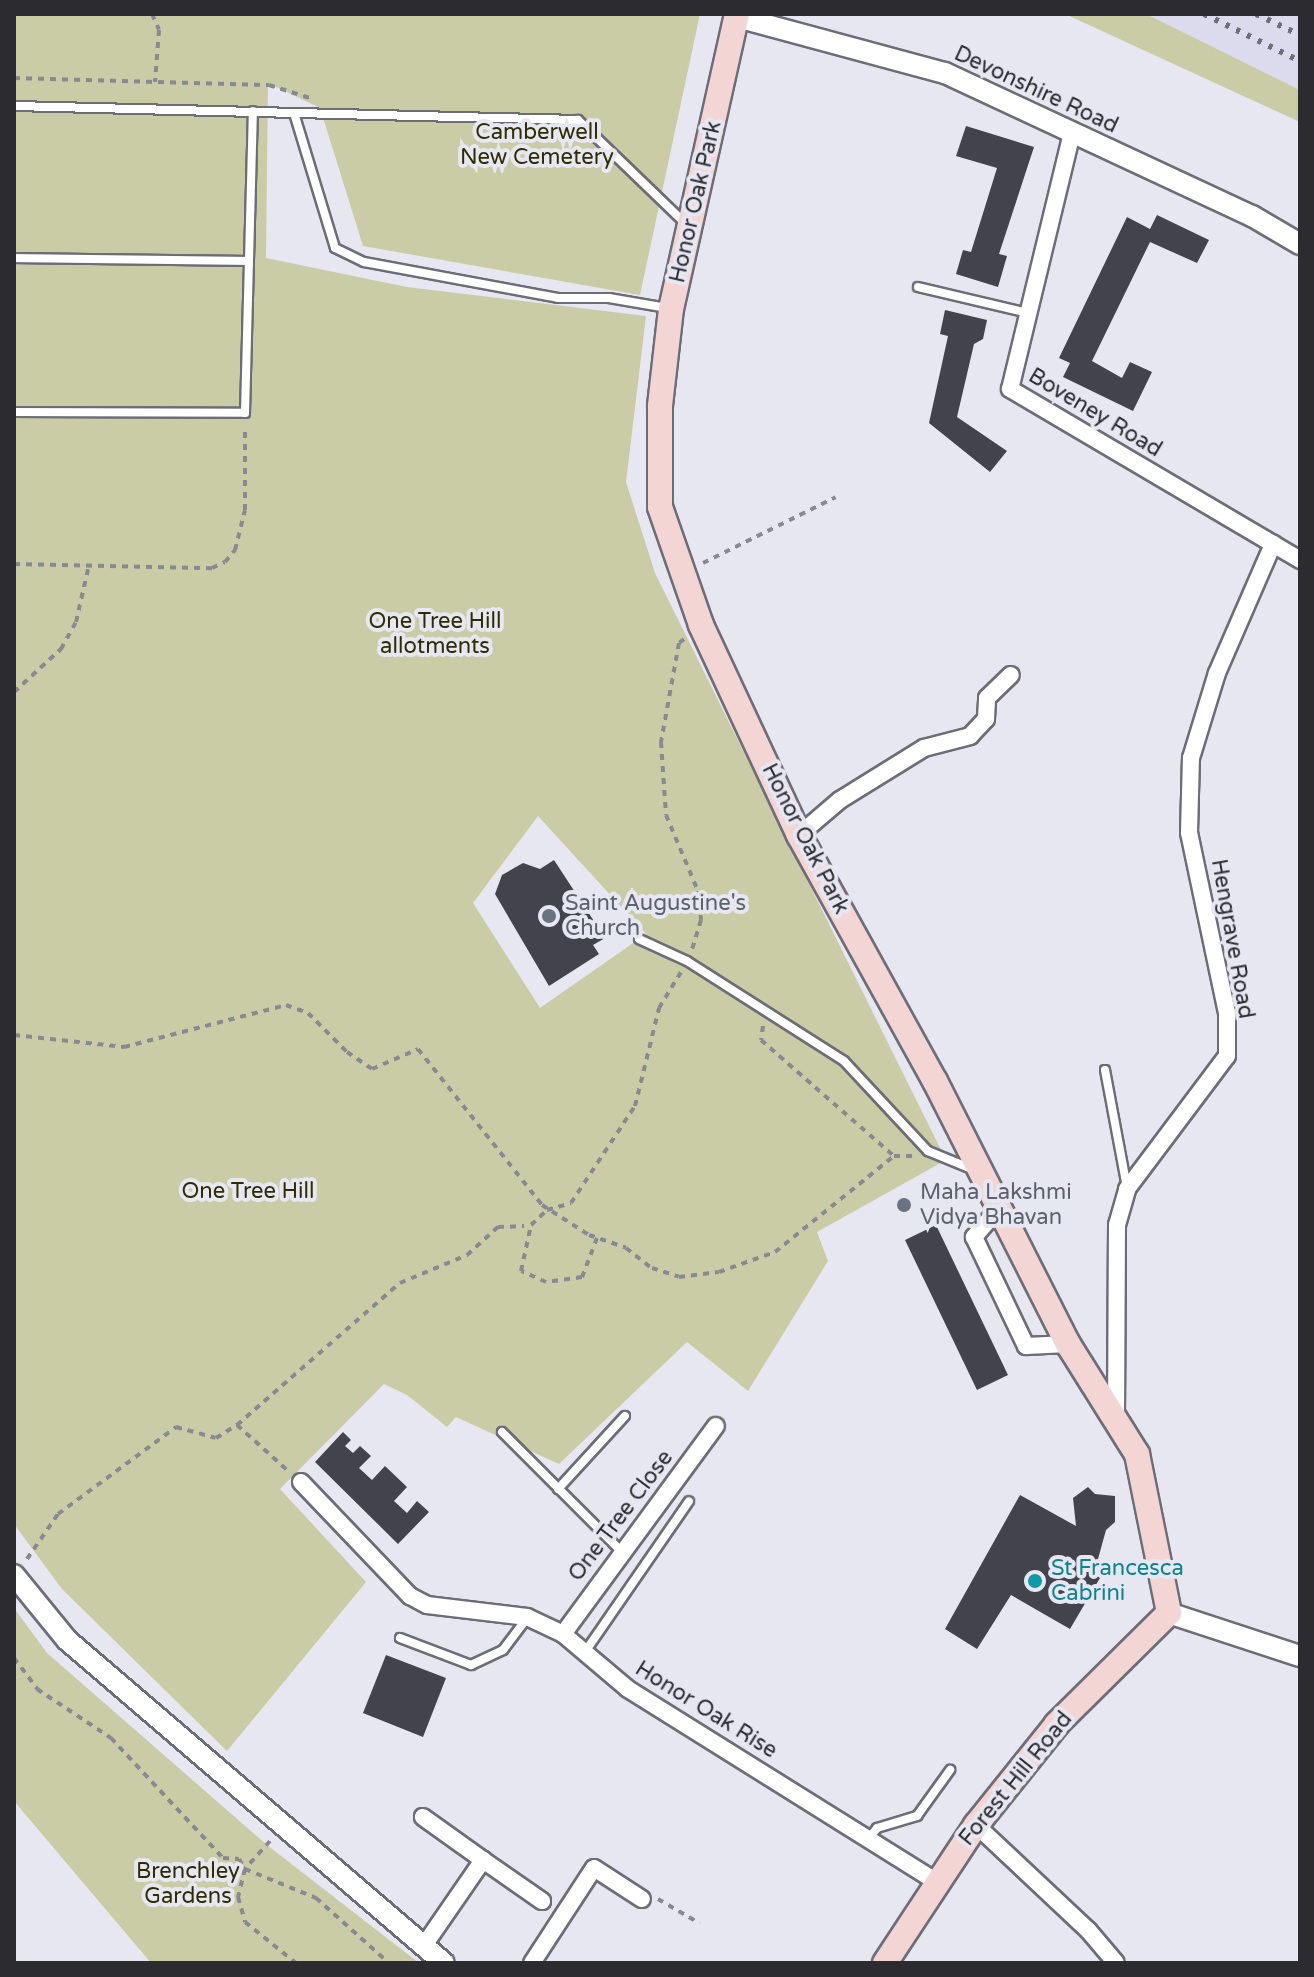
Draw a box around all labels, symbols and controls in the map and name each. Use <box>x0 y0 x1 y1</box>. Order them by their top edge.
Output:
street label: Devonshire Road <box>950 40 1122 140</box>
street label: Honor Oak Park <box>665 118 727 286</box>
park label: Camberwell New Cemetery <box>460 119 614 170</box>
street label: Boveney Road <box>1024 363 1166 463</box>
park label: One Tree Hill allotments <box>369 608 501 660</box>
street label: Honor Oak Park <box>756 759 854 919</box>
street label: Hengrave Road <box>1205 857 1259 1021</box>
place label: Saint Augustine's Church <box>565 890 746 942</box>
marker: Saint Augustine's Church <box>540 907 558 925</box>
park label: One Tree Hill <box>182 1179 314 1205</box>
place label: Maha Lakshmi Vidya Bhavan <box>920 1179 1072 1230</box>
marker: Maha Lakshmi Vidya Bhavan <box>895 1196 913 1214</box>
street label: One Tree Close <box>563 1445 679 1587</box>
place label: St Francesca Cabrini <box>1051 1555 1184 1606</box>
marker: St Francesca Cabrini <box>1026 1572 1044 1590</box>
street label: Honor Oak Rise <box>630 1656 782 1764</box>
street label: Forest Hill Road <box>954 1707 1078 1851</box>
park label: Brenchley Gardens <box>136 1858 240 1910</box>

